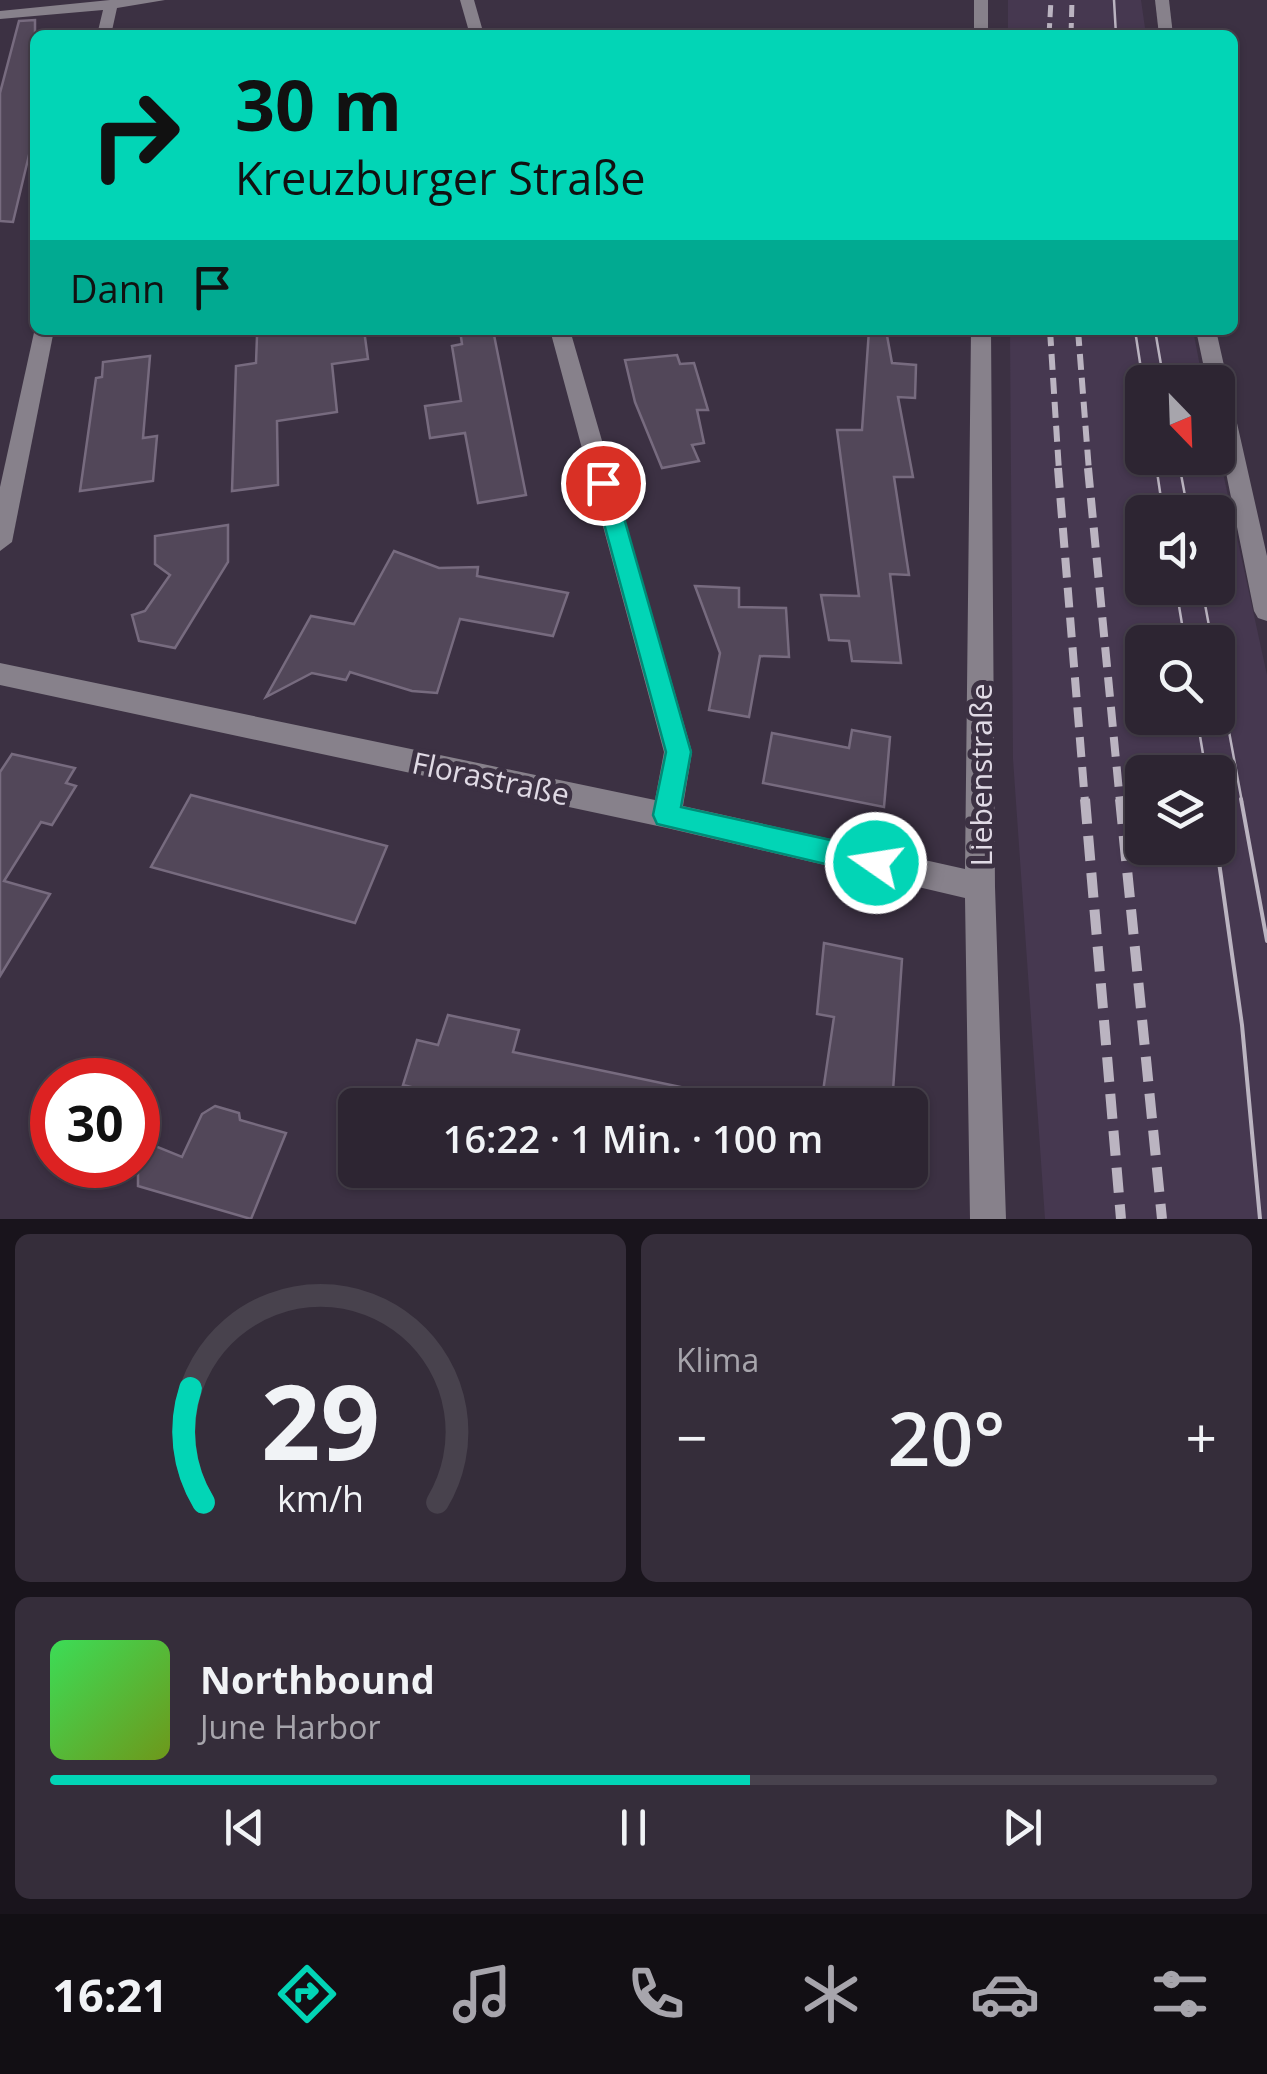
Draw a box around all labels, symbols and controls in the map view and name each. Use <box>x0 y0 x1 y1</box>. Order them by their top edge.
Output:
text: 30 m <box>235 56 402 152</box>
icon: right <box>70 70 200 200</box>
text: Kreuzburger Straße <box>235 147 646 208</box>
icon: arrive <box>185 260 240 315</box>
text: Dann <box>70 262 165 314</box>
north arrow <box>1125 365 1235 475</box>
map controls <box>1125 365 1235 865</box>
pin <box>561 441 646 526</box>
icon: arrive <box>576 456 631 511</box>
button: sound <box>1125 495 1235 605</box>
button: search <box>1125 625 1235 735</box>
street label: Liebenstraße <box>960 683 1001 867</box>
street label: Florastraße <box>409 741 573 815</box>
button: layers <box>1125 755 1235 865</box>
position arrow <box>824 811 928 915</box>
speed limit sign: 30 <box>30 1058 160 1188</box>
text: 16:22 · 1 Min. · 100 m <box>443 1112 823 1164</box>
text: Klima <box>676 1338 759 1381</box>
text: 29 <box>261 1349 380 1490</box>
text: 20° <box>888 1386 1005 1488</box>
text: − <box>676 1399 707 1474</box>
text: + <box>1186 1399 1217 1474</box>
text: km/h <box>277 1474 364 1522</box>
text: Northbound <box>200 1653 435 1705</box>
text: June Harbor <box>200 1705 380 1748</box>
icon: previous <box>217 1800 272 1855</box>
icon: pause <box>606 1800 661 1855</box>
icon: next <box>995 1800 1050 1855</box>
icon: directions <box>272 1959 342 2029</box>
icon: music <box>447 1959 517 2029</box>
icon: phone <box>621 1959 691 2029</box>
icon: climate <box>796 1959 866 2029</box>
icon: car <box>970 1959 1040 2029</box>
icon: filters <box>1145 1959 1215 2029</box>
text: 16:21 <box>52 1964 168 2025</box>

